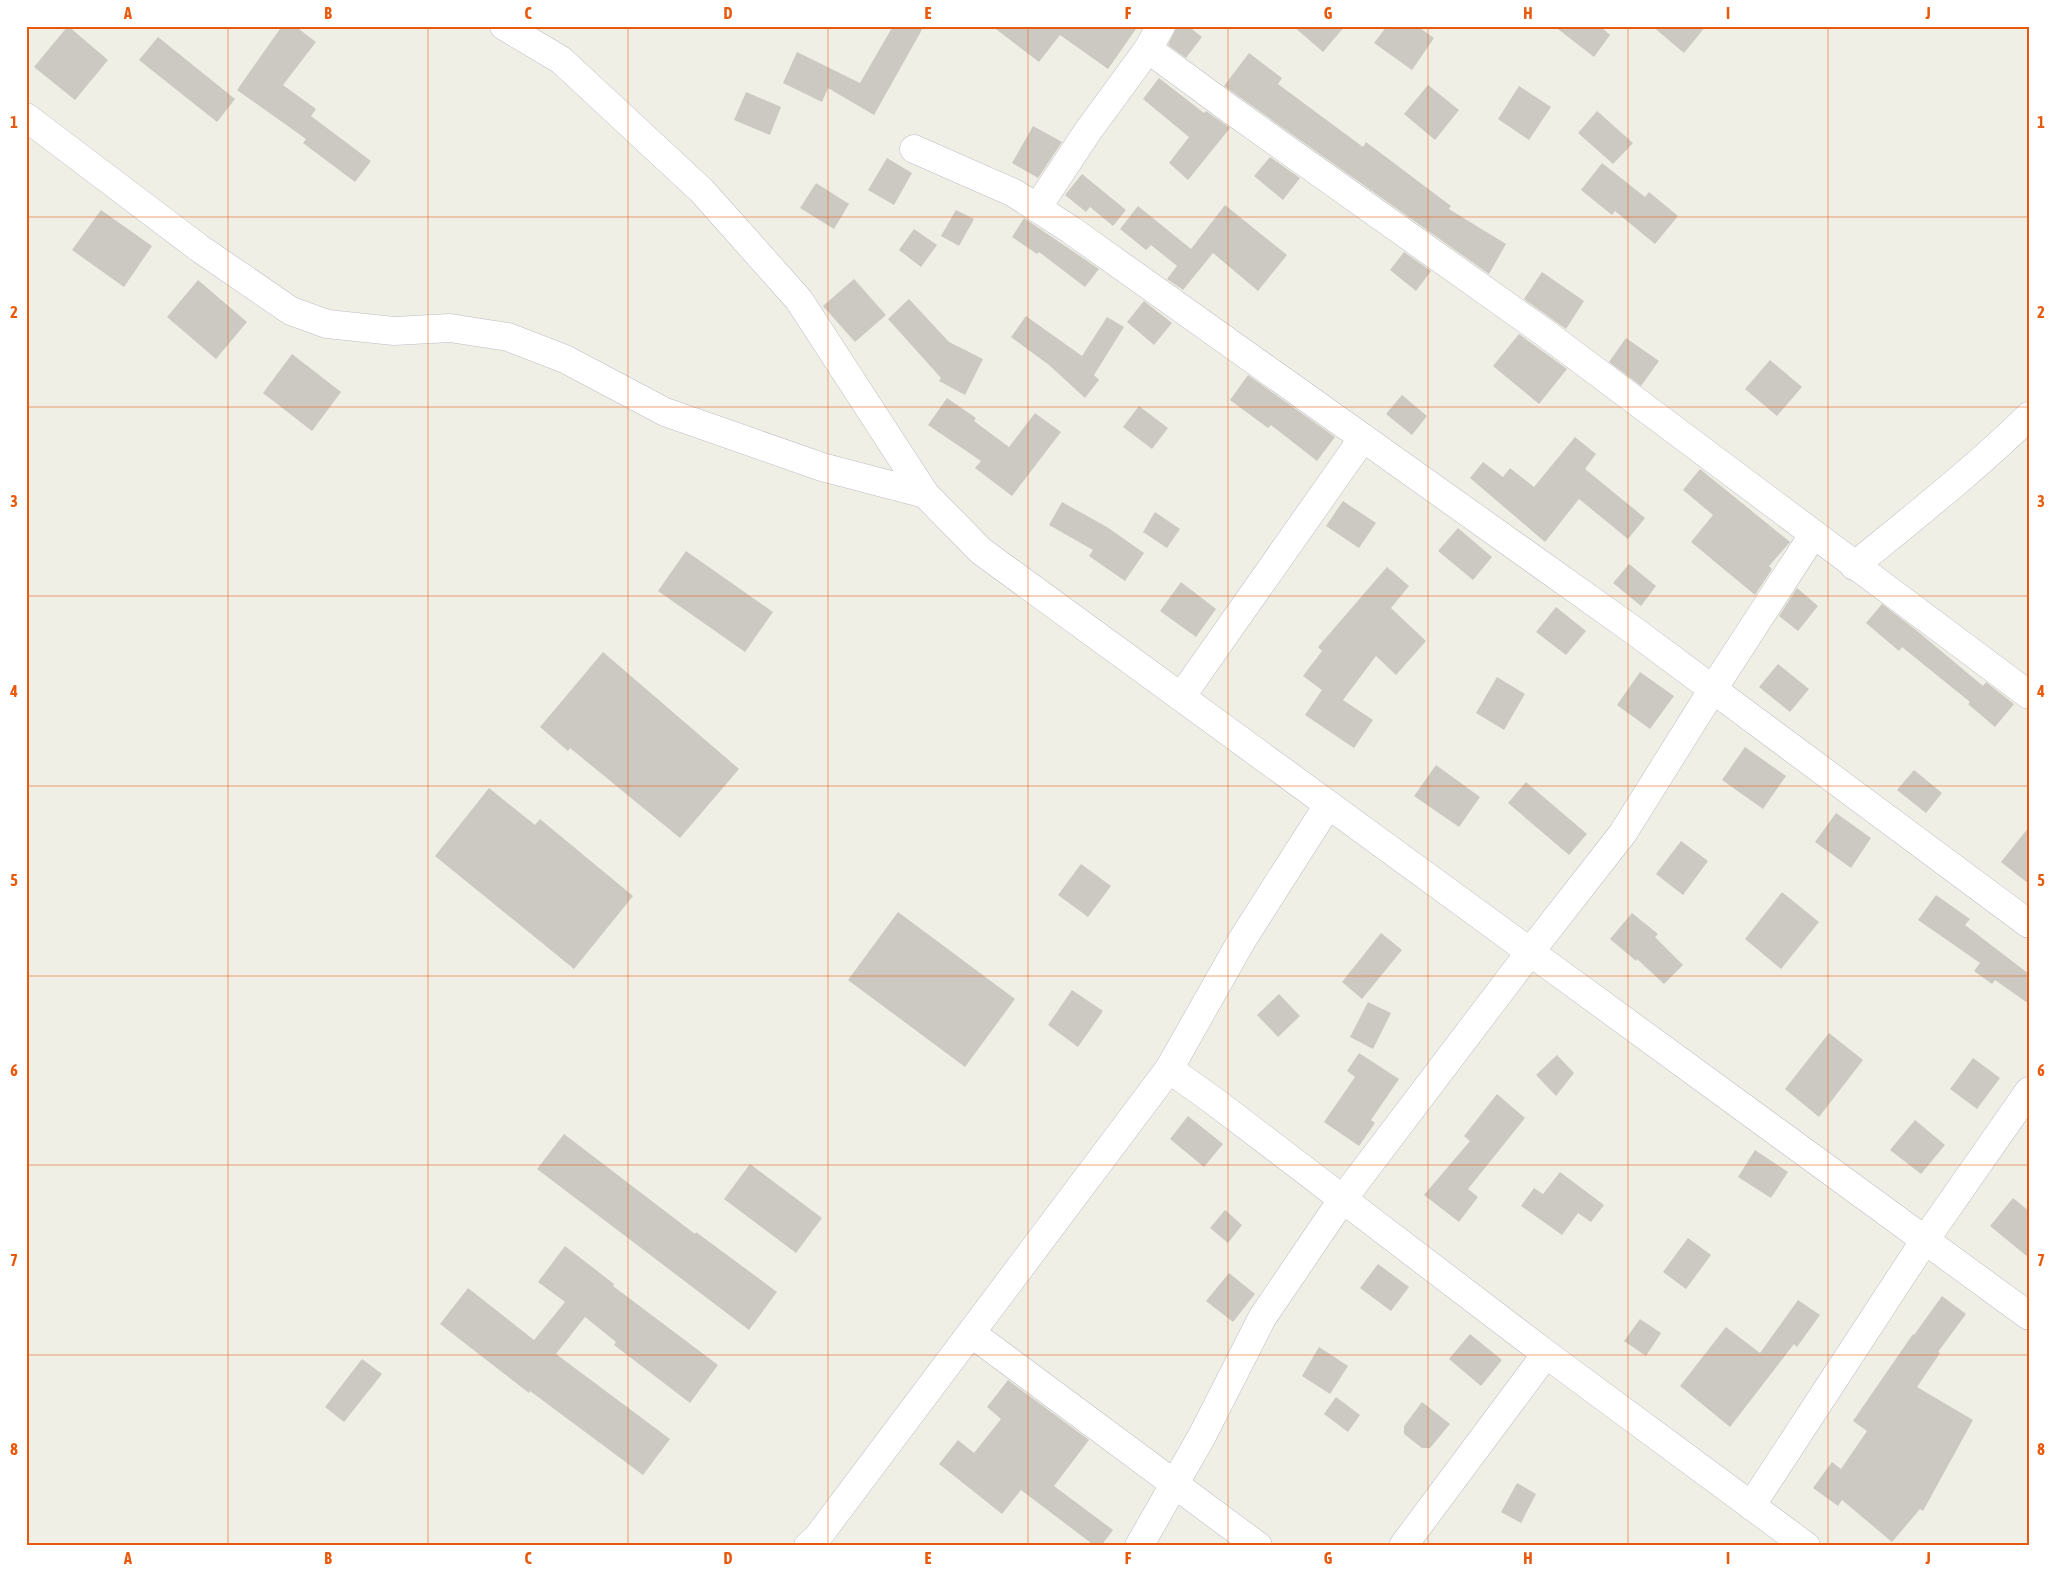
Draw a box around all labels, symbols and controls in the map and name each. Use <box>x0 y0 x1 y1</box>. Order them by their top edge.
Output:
text: A <box>123 4 132 22</box>
text: B <box>324 4 332 22</box>
text: C <box>524 4 532 22</box>
text: D <box>724 4 733 22</box>
text: E <box>925 4 932 22</box>
text: F <box>1125 4 1132 22</box>
text: G <box>1324 4 1333 22</box>
text: H <box>1523 4 1533 22</box>
text: I <box>1726 4 1730 22</box>
text: J <box>1924 4 1931 22</box>
text: 1 <box>10 113 18 131</box>
text: 1 <box>2037 113 2045 131</box>
text: 2 <box>10 303 18 321</box>
text: 2 <box>2037 303 2045 321</box>
text: 3 <box>10 492 18 510</box>
text: 3 <box>2037 492 2045 510</box>
text: 4 <box>9 682 18 700</box>
text: 4 <box>2036 682 2045 700</box>
text: 5 <box>10 871 18 889</box>
text: 5 <box>2037 871 2045 889</box>
text: 6 <box>10 1061 18 1079</box>
text: 6 <box>2037 1061 2045 1079</box>
text: 7 <box>10 1251 18 1269</box>
text: 7 <box>2037 1251 2045 1269</box>
text: 8 <box>10 1440 18 1458</box>
text: 8 <box>2037 1440 2045 1458</box>
text: A <box>123 1549 132 1567</box>
text: B <box>324 1549 332 1567</box>
text: C <box>524 1549 532 1567</box>
text: D <box>724 1549 733 1567</box>
text: E <box>925 1549 932 1567</box>
text: F <box>1125 1549 1132 1567</box>
text: G <box>1324 1549 1333 1567</box>
text: H <box>1523 1549 1533 1567</box>
text: I <box>1726 1549 1730 1567</box>
text: J <box>1924 1549 1931 1567</box>

